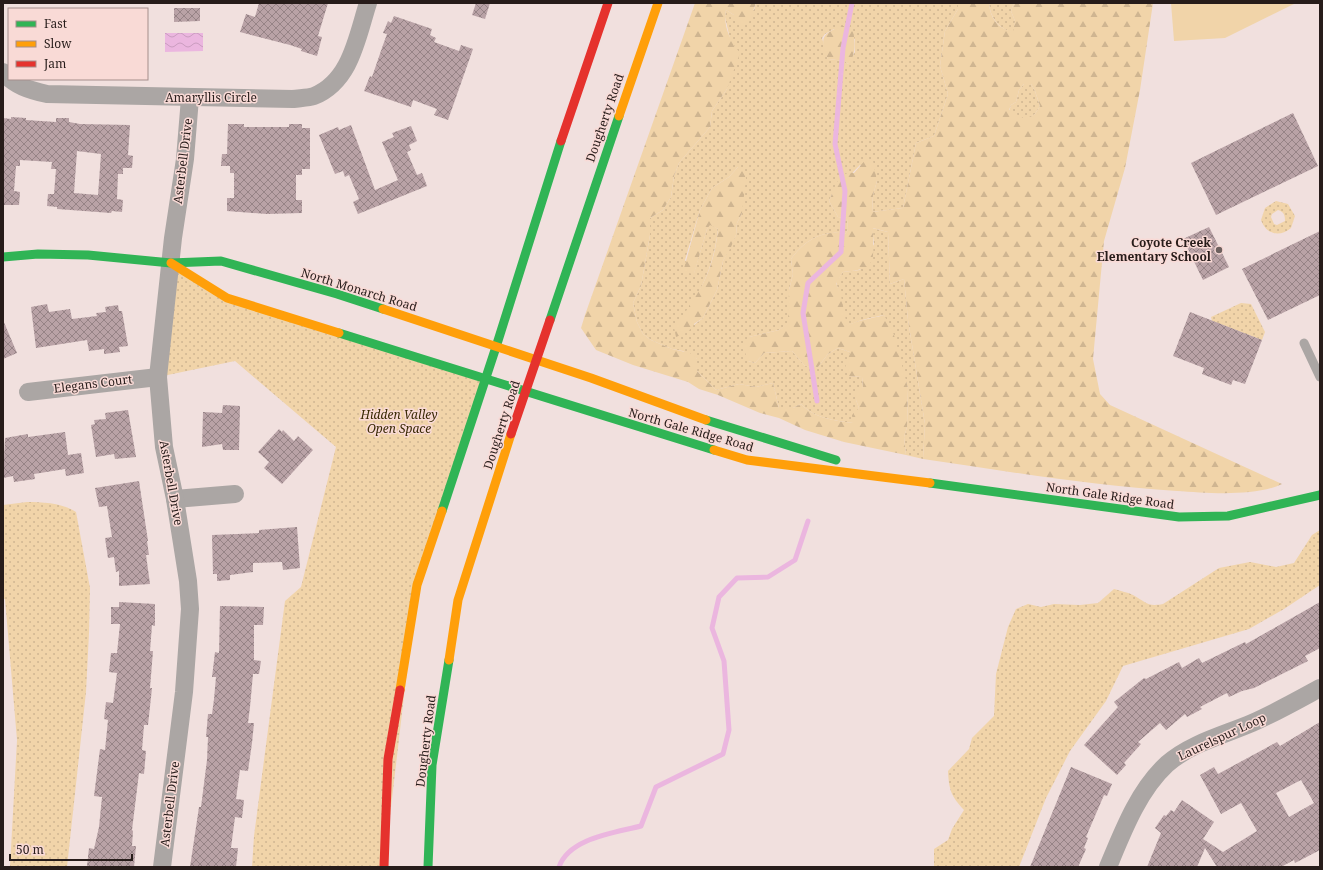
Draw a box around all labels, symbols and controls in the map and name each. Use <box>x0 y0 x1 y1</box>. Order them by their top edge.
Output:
legend <box>8 8 148 80</box>
text: Fast <box>44 15 67 32</box>
text: Slow <box>44 35 72 52</box>
text: Jam <box>43 55 66 72</box>
street label: Dougherty Road <box>581 71 628 164</box>
street label: Amaryllis Circle <box>165 89 257 106</box>
street label: Asterbell Drive <box>169 117 196 205</box>
place label: Coyote Creek Elementary School <box>1097 234 1212 265</box>
marker: Coyote Creek Elementary School <box>1214 245 1224 255</box>
street label: North Monarch Road <box>299 264 420 315</box>
street label: Elegans Court <box>53 370 133 397</box>
street label: Dougherty Road <box>479 378 524 471</box>
street label: North Gale Ridge Road <box>627 404 756 456</box>
park label: Hidden Valley Open Space <box>359 406 438 437</box>
street label: Asterbell Drive <box>156 439 187 527</box>
street label: North Gale Ridge Road <box>1045 478 1176 513</box>
street label: Dougherty Road <box>411 693 440 788</box>
street label: Laurelspur Loop <box>1175 709 1269 764</box>
street label: Asterbell Drive <box>156 760 183 848</box>
scale bar <box>10 836 132 862</box>
text: 50 m <box>16 841 44 858</box>

